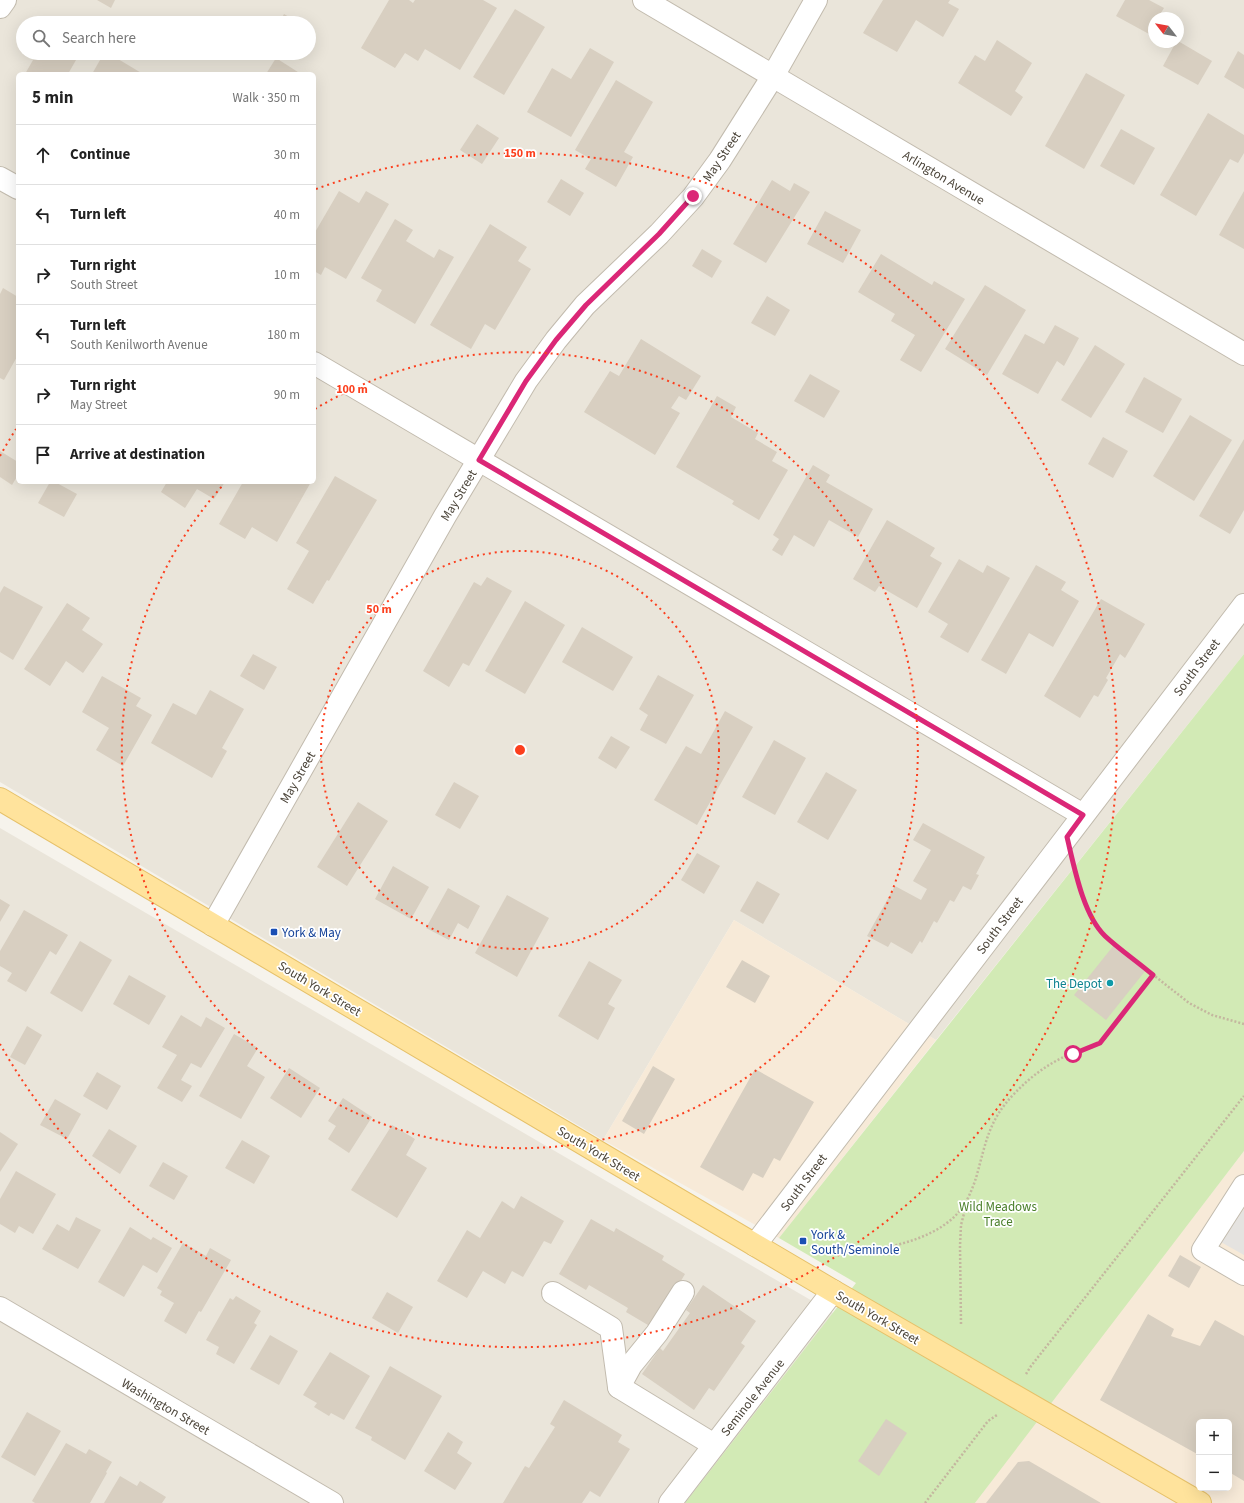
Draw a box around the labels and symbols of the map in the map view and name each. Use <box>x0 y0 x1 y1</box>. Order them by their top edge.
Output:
north arrow <box>1148 12 1184 48</box>
street label: May Street <box>698 127 746 185</box>
text: 150 m <box>504 145 536 162</box>
street label: Arlington Avenue <box>899 146 988 209</box>
route end <box>684 187 702 205</box>
text: 100 m <box>336 381 368 398</box>
street label: May Street <box>436 466 482 525</box>
text: 50 m <box>366 601 392 618</box>
street label: South Street <box>1169 635 1225 700</box>
centre of rings <box>513 743 527 757</box>
street label: May Street <box>276 748 320 807</box>
street label: South Street <box>972 893 1028 958</box>
place label: York & May <box>281 924 341 942</box>
marker: York & May <box>269 927 279 937</box>
street label: South York Street <box>275 957 365 1021</box>
place label: The Depot <box>1046 975 1103 993</box>
marker: The Depot <box>1105 978 1115 988</box>
route start <box>1064 1045 1082 1063</box>
street label: South York Street <box>554 1122 644 1186</box>
street label: South Street <box>776 1150 832 1215</box>
park label: Wild Meadows Trace <box>959 1198 1037 1231</box>
place label: York & South/Seminole <box>810 1226 899 1259</box>
marker: York & South/Seminole <box>798 1236 808 1246</box>
street label: South York Street <box>832 1287 923 1349</box>
street label: Seminole Avenue <box>717 1355 789 1440</box>
street label: Washington Street <box>118 1374 214 1440</box>

